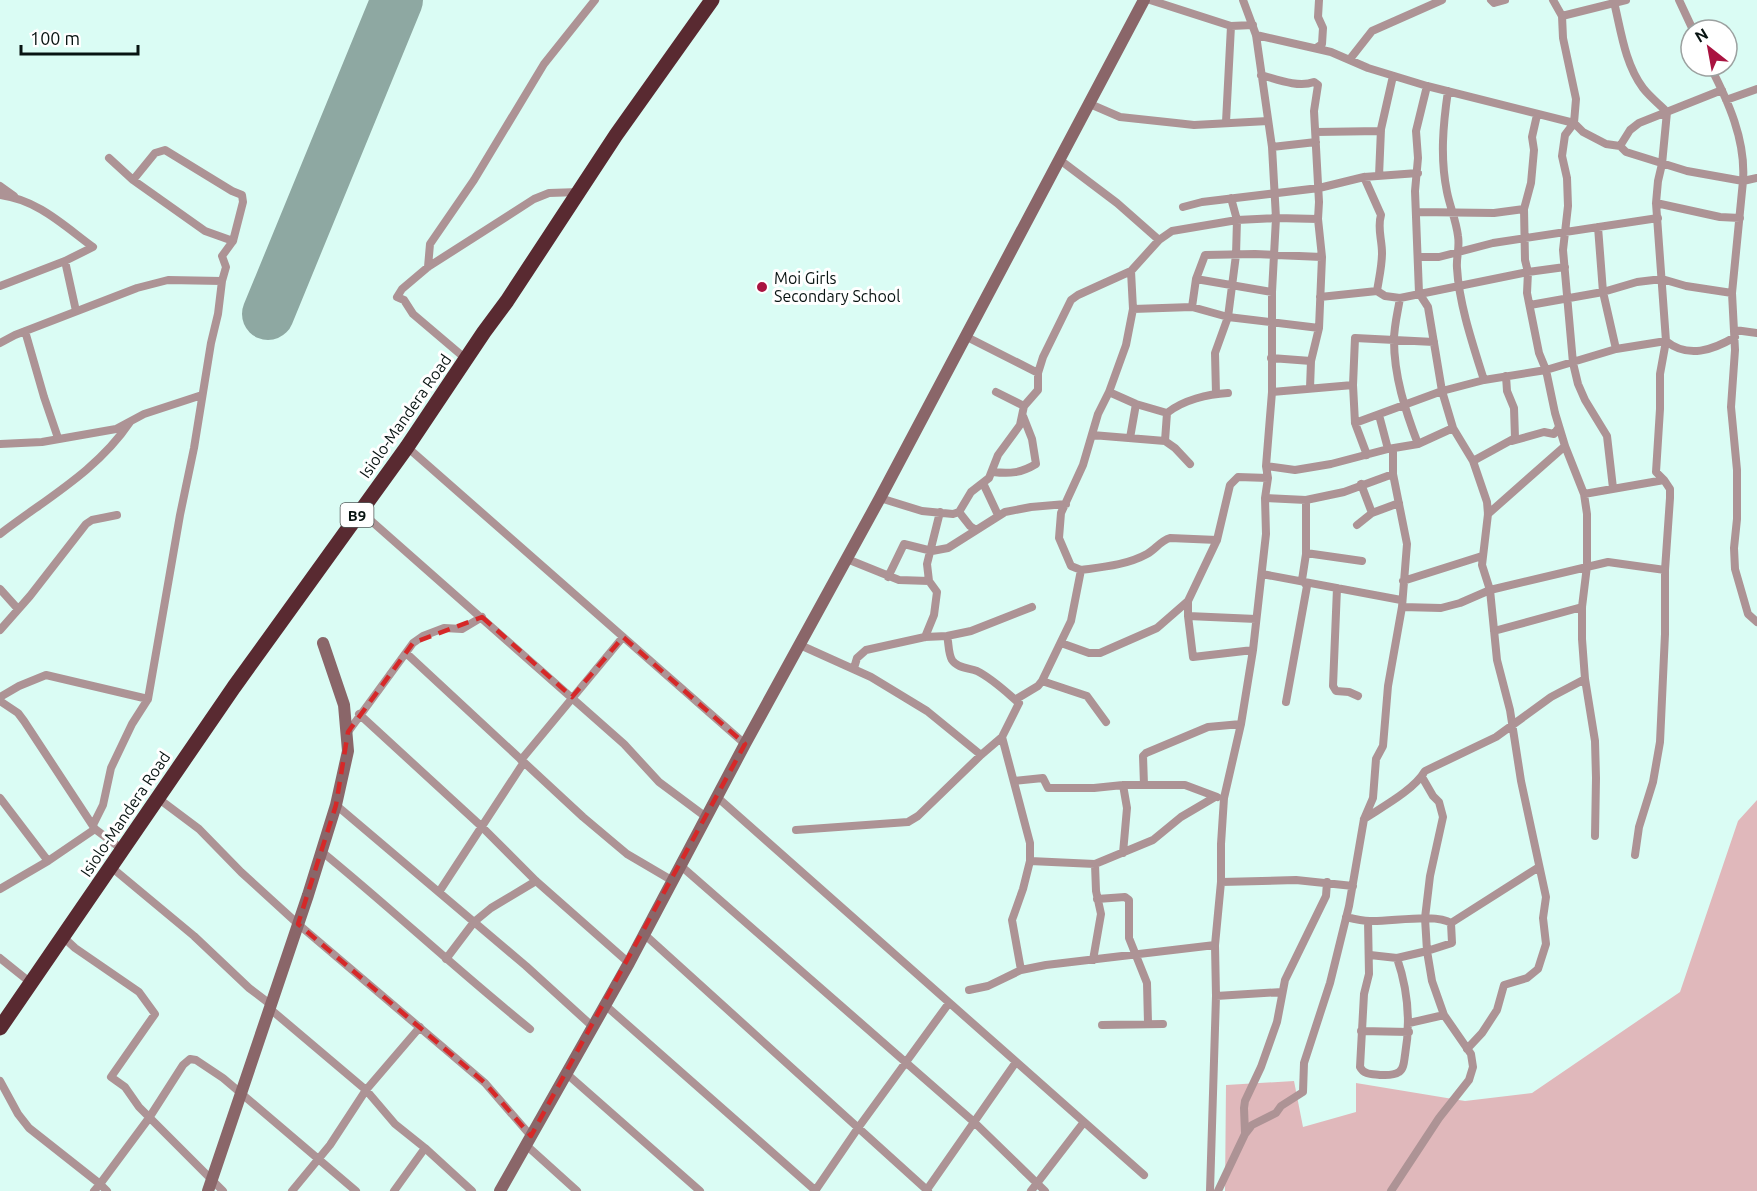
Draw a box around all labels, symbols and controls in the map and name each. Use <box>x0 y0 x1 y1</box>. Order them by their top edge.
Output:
scale bar <box>21 18 138 56</box>
north arrow <box>1679 18 1739 78</box>
text: N <box>1692 24 1711 46</box>
text: 100 m <box>30 28 80 48</box>
place label: Moi Girls Secondary School <box>774 269 900 305</box>
marker: Moi Girls Secondary School <box>755 280 769 294</box>
street label: Isiolo-Mandera Road <box>356 351 454 481</box>
road number: B9 <box>340 503 374 527</box>
street label: Isiolo-Mandera Road <box>77 748 173 880</box>

